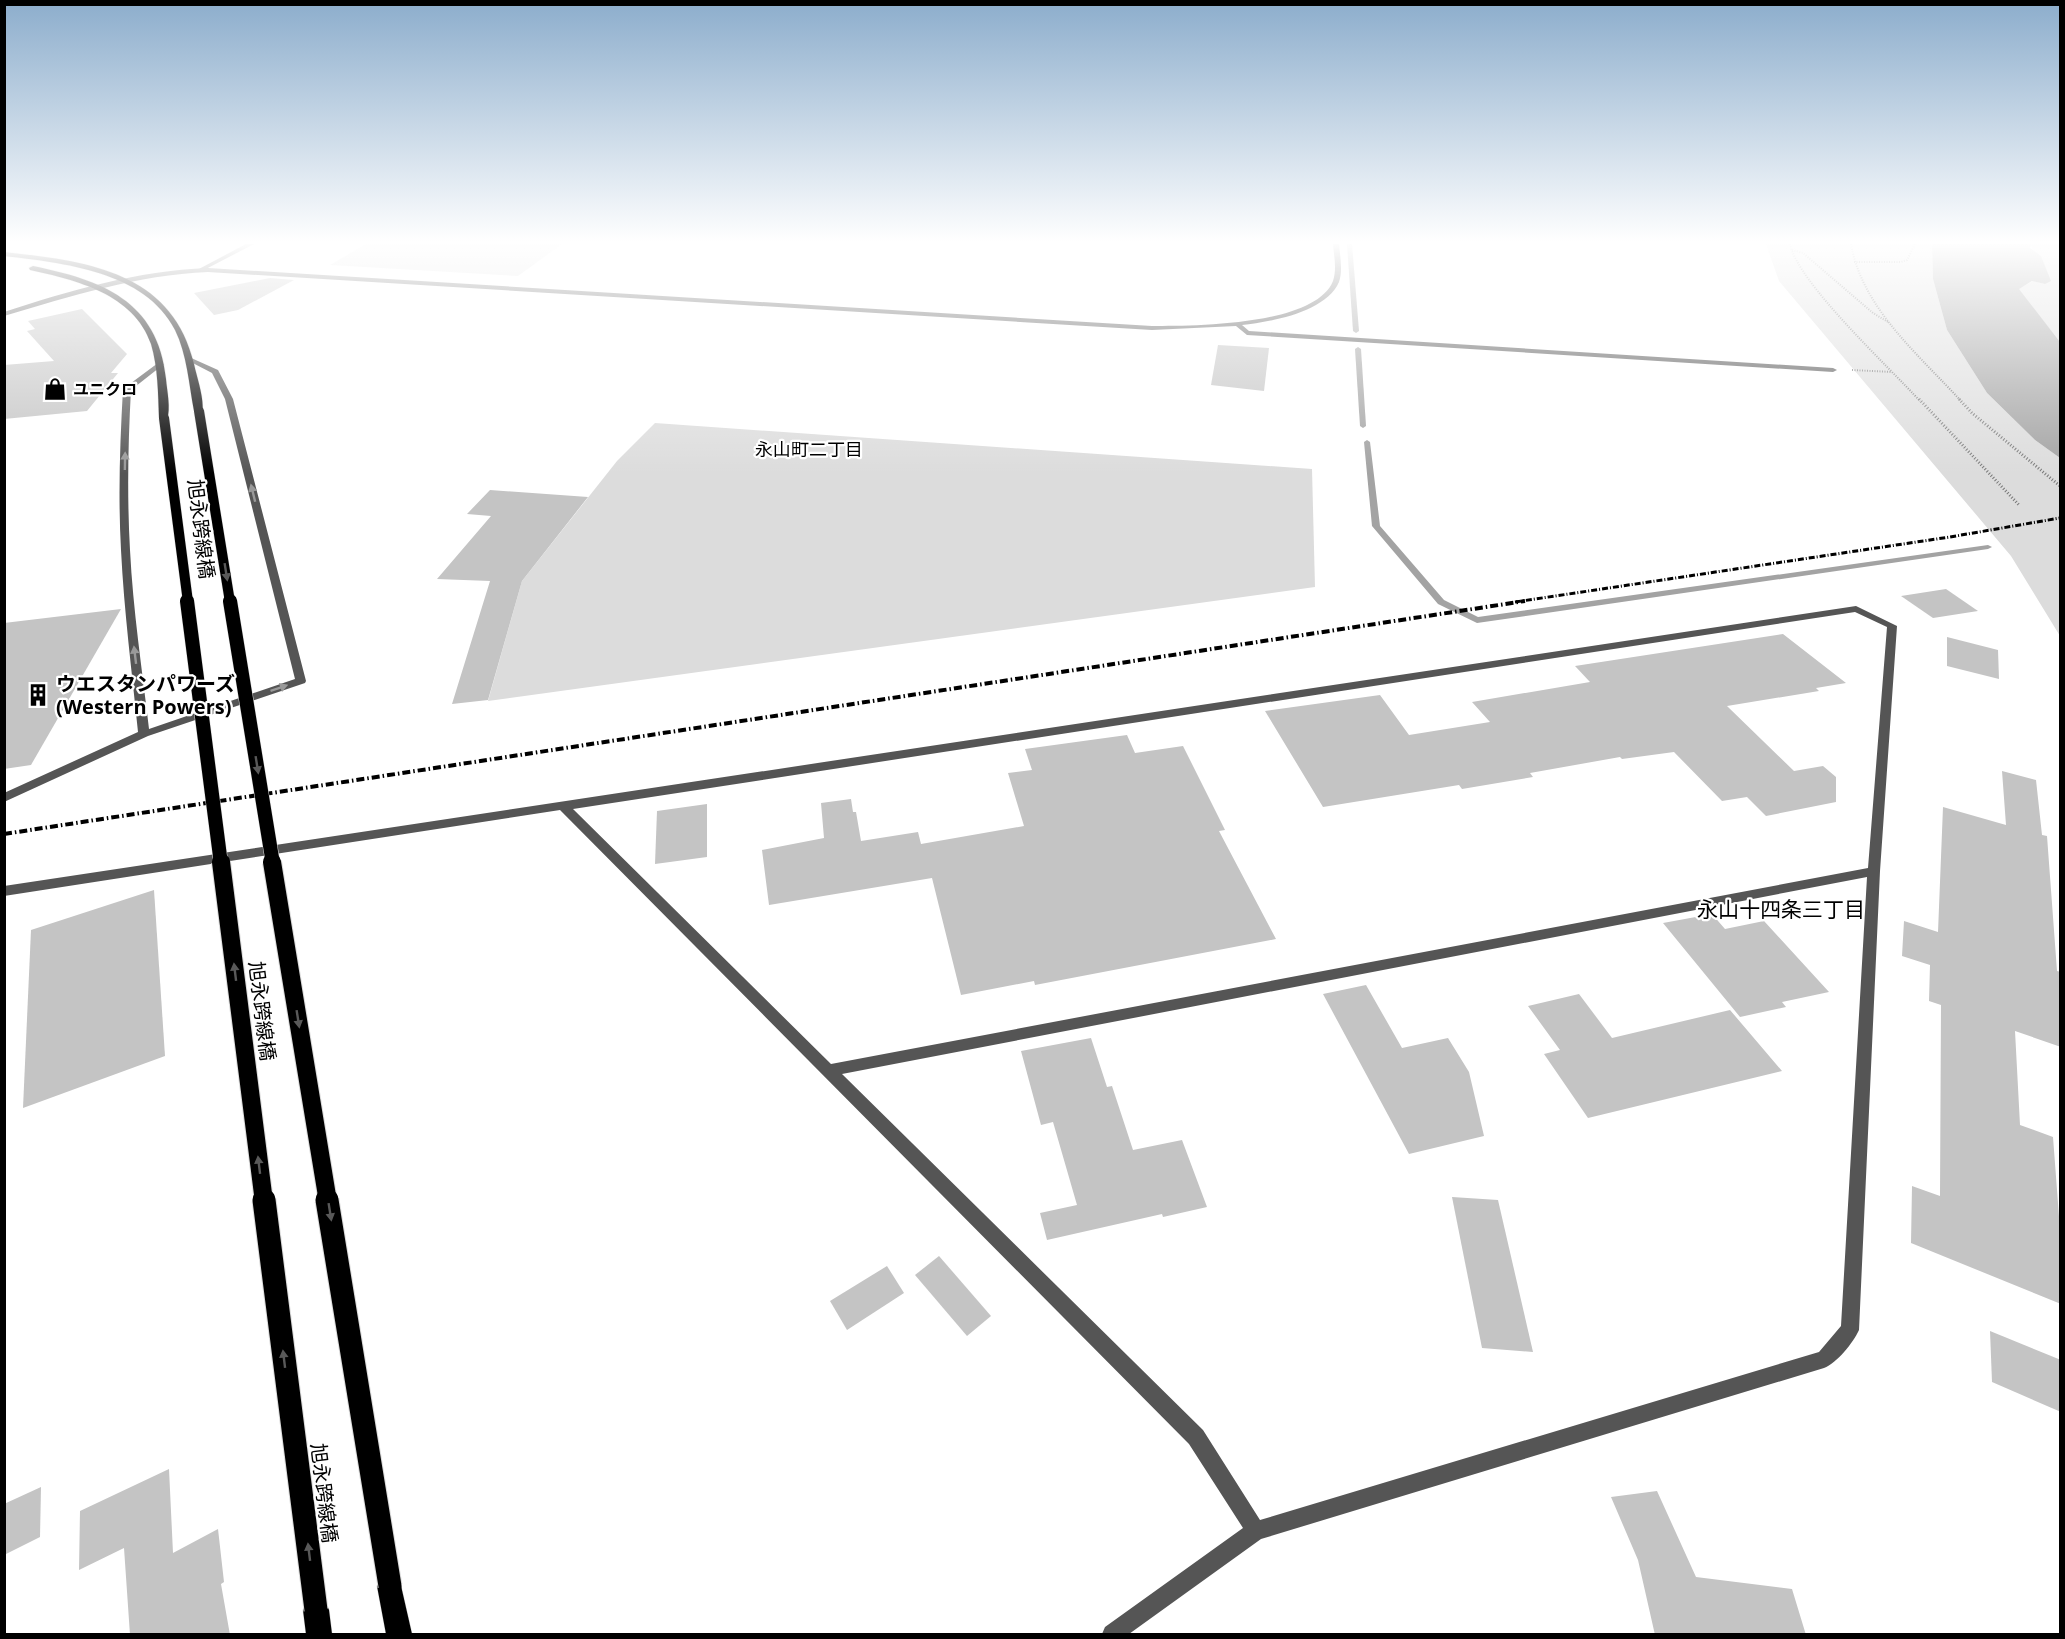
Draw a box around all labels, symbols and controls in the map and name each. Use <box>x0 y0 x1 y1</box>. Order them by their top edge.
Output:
shop icon: ユニクロ <box>42 376 68 402</box>
place label: ユニクロ <box>73 378 137 400</box>
district label: 永山町二丁目 <box>755 437 863 461</box>
one-way arrow <box>120 451 130 470</box>
street label: 旭永跨線橋 <box>182 478 221 580</box>
one-way arrow <box>248 484 257 502</box>
one-way arrow <box>221 563 230 582</box>
one-way arrow <box>130 646 140 665</box>
place label: ウエスタンパワーズ (Western Powers) <box>56 670 235 720</box>
building icon: ウエスタンパワーズ (Western Powers) <box>25 682 51 708</box>
one-way arrow <box>270 683 288 693</box>
one-way arrow <box>253 755 262 774</box>
district label: 永山十四条三丁目 <box>1697 895 1865 923</box>
street label: 旭永跨線橋 <box>243 960 282 1062</box>
one-way arrow <box>230 962 239 981</box>
one-way arrow <box>294 1010 303 1029</box>
one-way arrow <box>255 1156 264 1175</box>
one-way arrow <box>325 1202 334 1221</box>
one-way arrow <box>279 1349 289 1368</box>
street label: 旭永跨線橋 <box>305 1442 344 1544</box>
one-way arrow <box>304 1543 313 1562</box>

